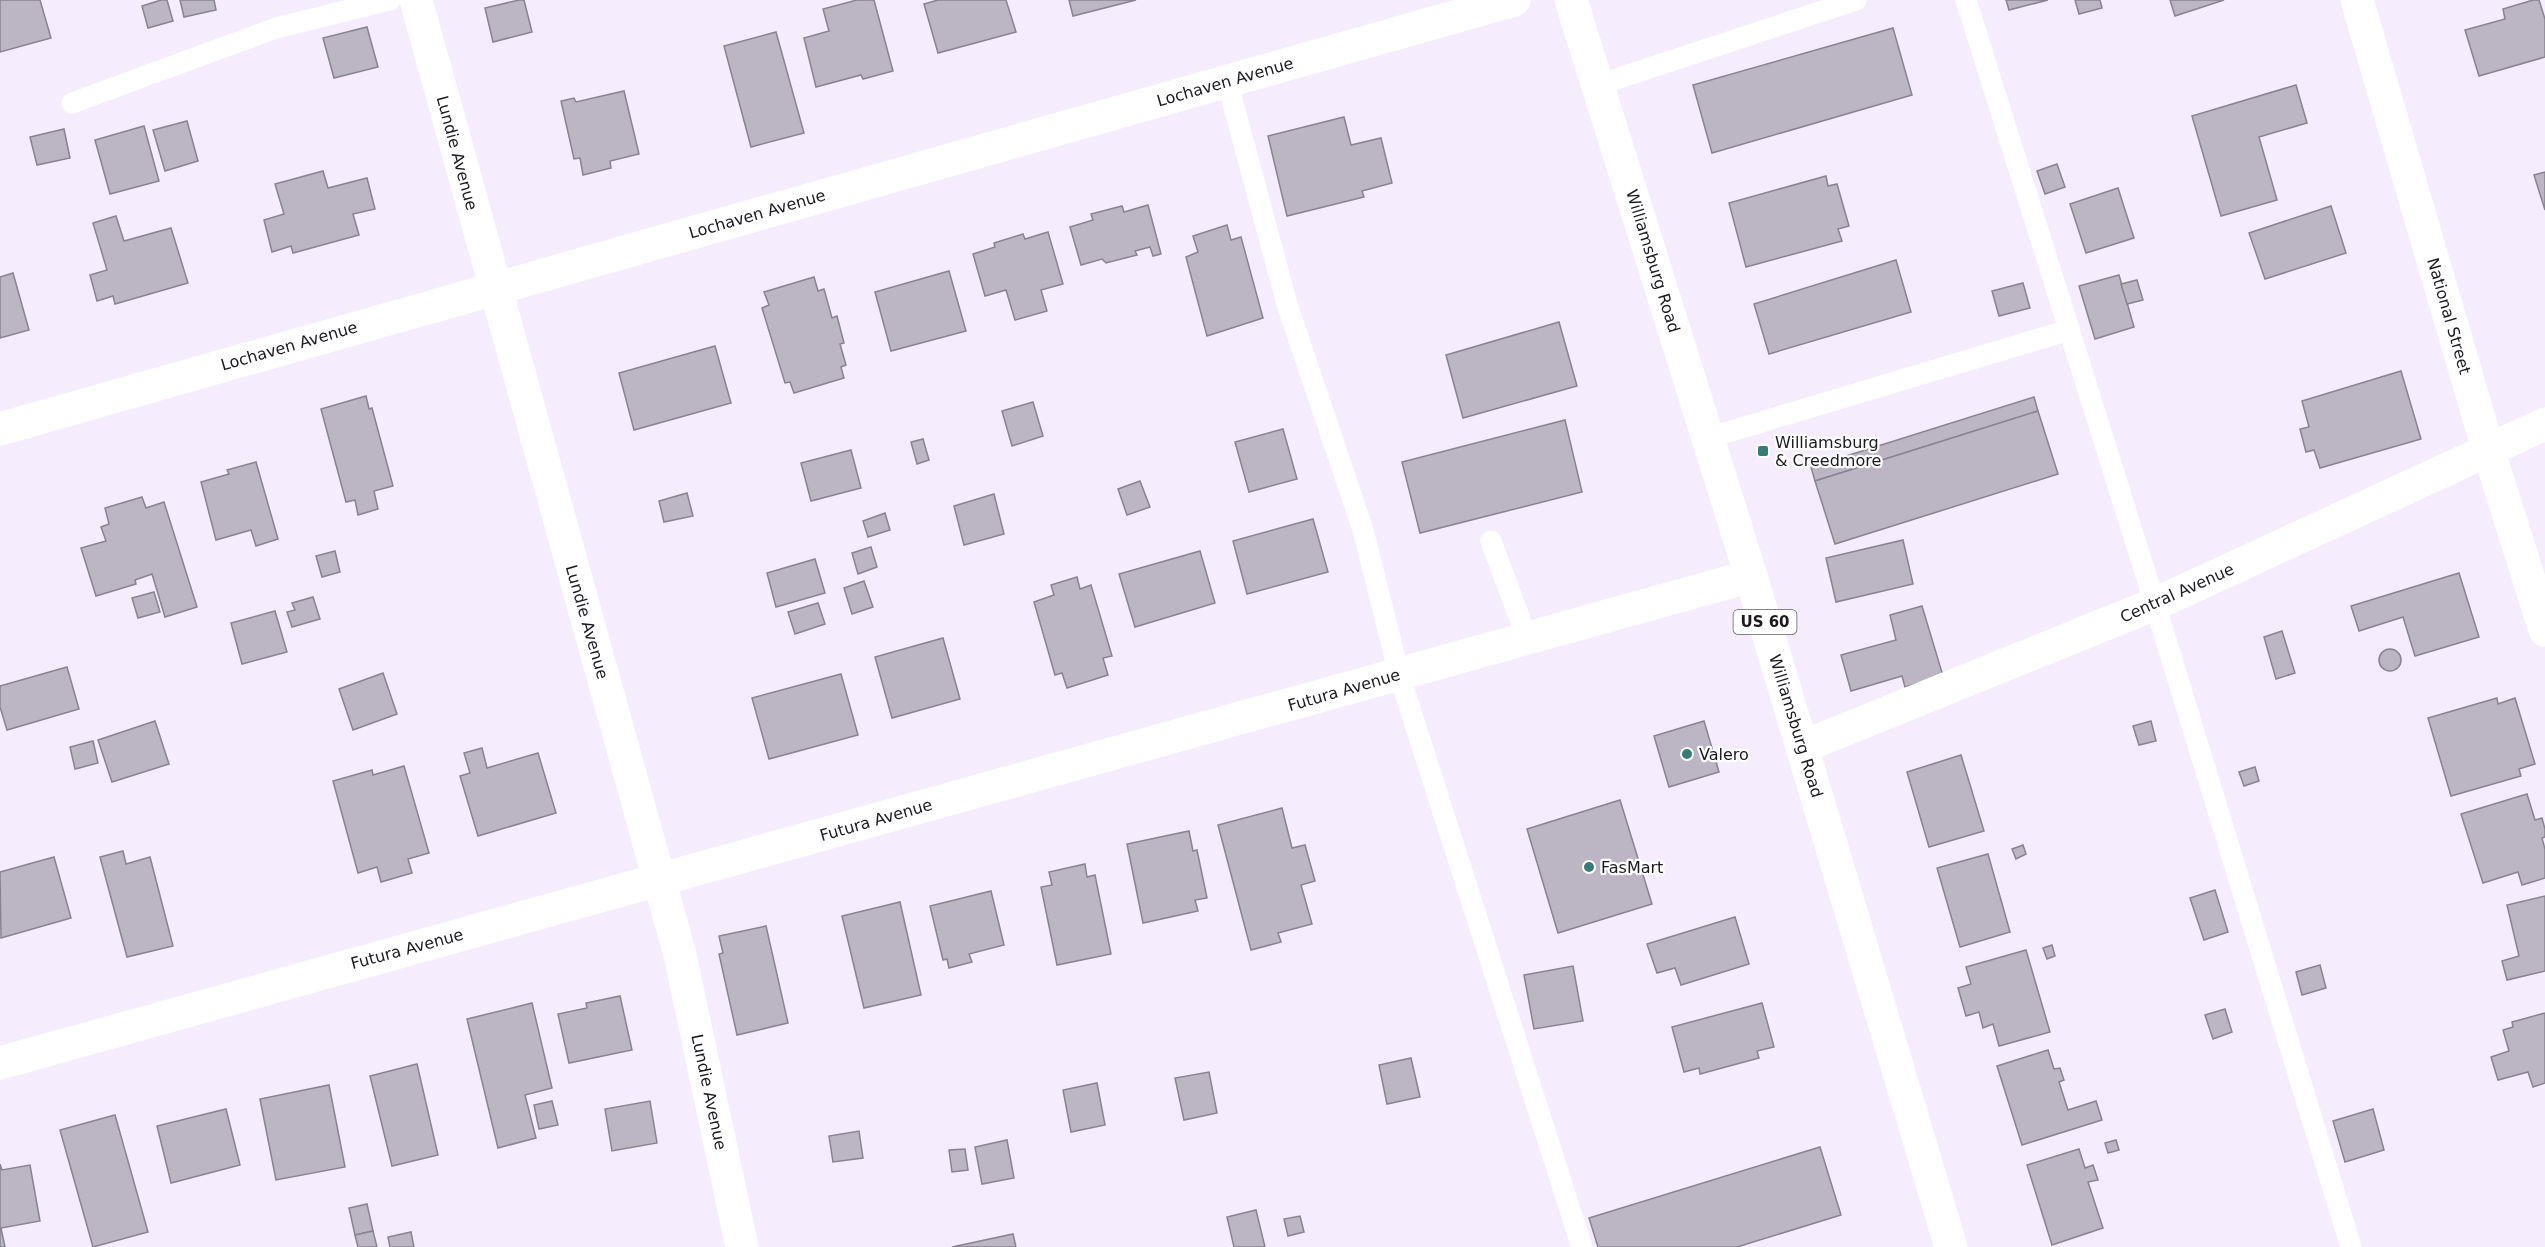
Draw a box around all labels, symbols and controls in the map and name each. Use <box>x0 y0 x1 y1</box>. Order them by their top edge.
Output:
street label: Lochaven Avenue <box>1155 53 1295 111</box>
street label: Lundie Avenue <box>433 94 481 212</box>
street label: Lochaven Avenue <box>687 185 827 243</box>
street label: Williamsburg Road <box>1622 187 1684 335</box>
street label: National Street <box>2423 256 2475 376</box>
street label: Lochaven Avenue <box>219 317 359 375</box>
place label: Williamsburg & Creedmore <box>1775 433 1881 470</box>
marker: Williamsburg & Creedmore <box>1756 444 1770 458</box>
street label: Central Avenue <box>2117 559 2237 627</box>
street label: Lundie Avenue <box>562 563 612 681</box>
road number: US 60 <box>1734 610 1796 634</box>
street label: Williamsburg Road <box>1765 652 1827 800</box>
street label: Futura Avenue <box>1286 665 1402 715</box>
place label: Valero <box>1699 745 1749 764</box>
marker: Valero <box>1680 747 1694 761</box>
street label: Futura Avenue <box>818 795 934 845</box>
place label: FasMart <box>1601 858 1663 877</box>
marker: FasMart <box>1582 860 1596 874</box>
street label: Futura Avenue <box>349 925 465 973</box>
street label: Lundie Avenue <box>687 1032 731 1152</box>

